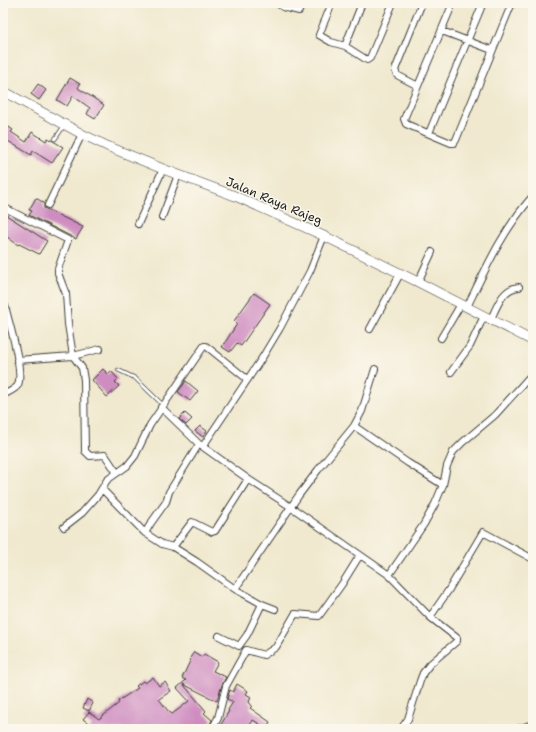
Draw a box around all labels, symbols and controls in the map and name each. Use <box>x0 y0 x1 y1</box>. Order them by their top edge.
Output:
street label: Jalan Raya Rajeg <box>223 173 325 229</box>

